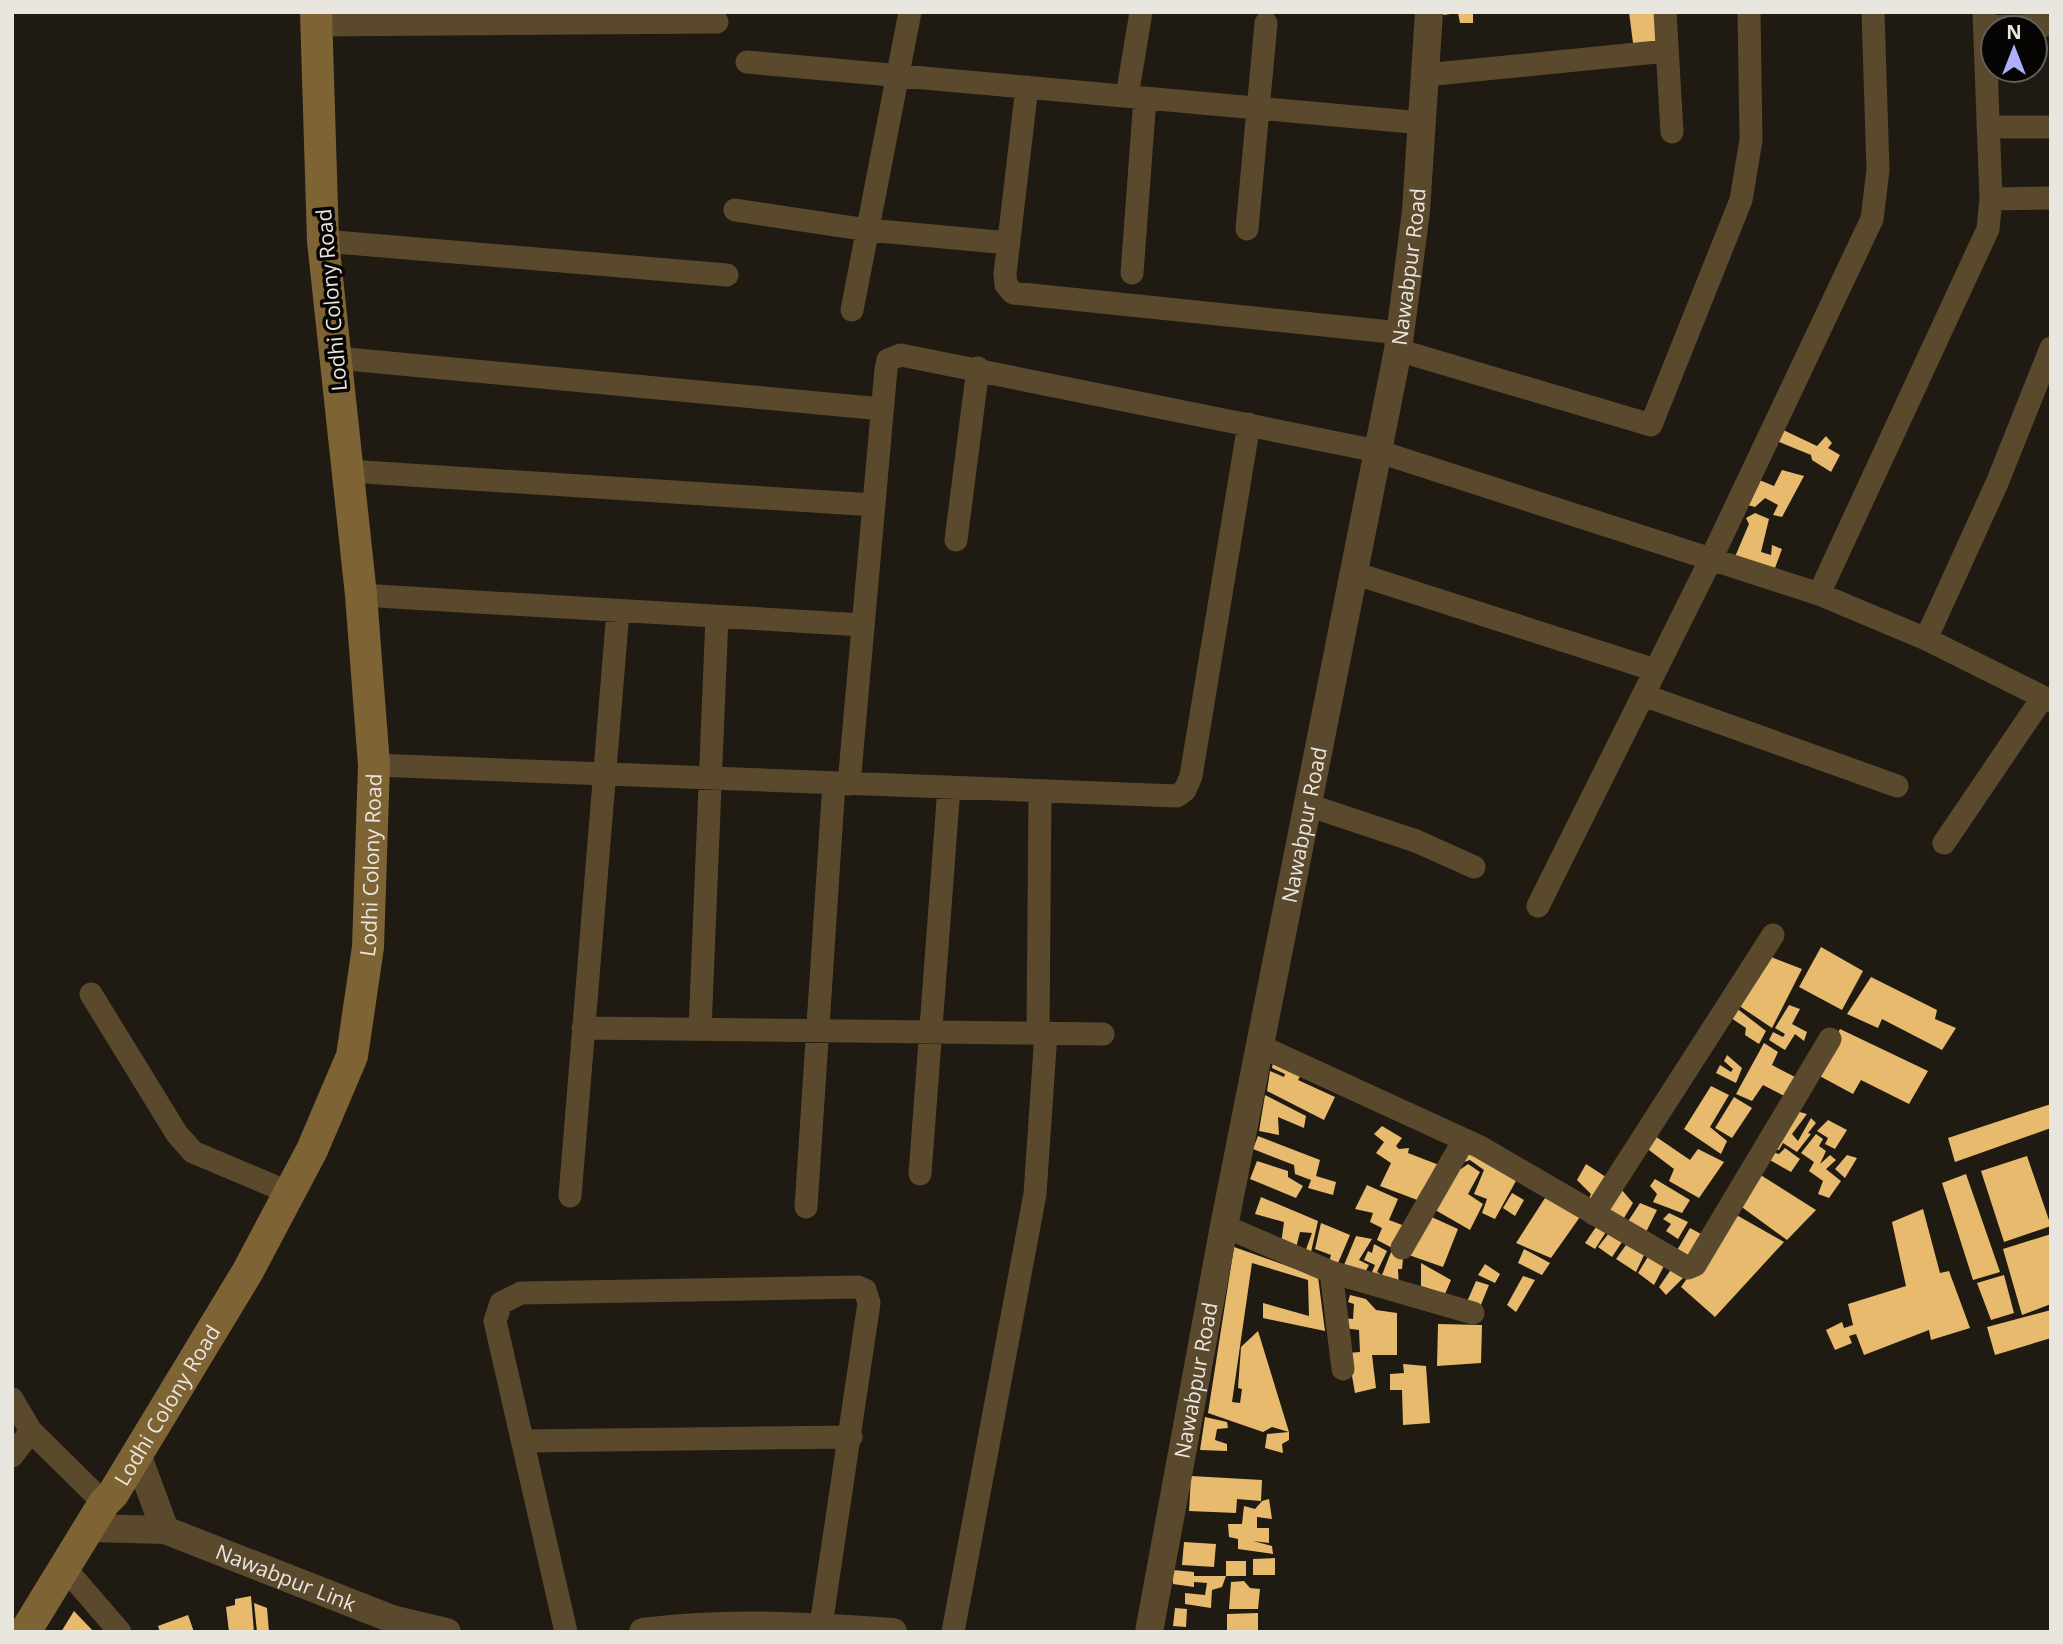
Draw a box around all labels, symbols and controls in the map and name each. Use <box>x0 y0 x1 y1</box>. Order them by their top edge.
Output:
north arrow <box>1979 14 2049 84</box>
text: N <box>2006 19 2022 45</box>
street label: Nawabpur Road <box>1385 187 1431 347</box>
street label: Lodhi Colony Road <box>309 208 353 392</box>
street label: Nawabpur Road <box>1275 744 1333 905</box>
street label: Lodhi Colony Road <box>353 773 388 958</box>
street label: Nawabpur Road <box>1167 1300 1224 1461</box>
street label: Lodhi Colony Road <box>107 1320 226 1491</box>
street label: Nawabpur Link <box>212 1537 360 1618</box>

